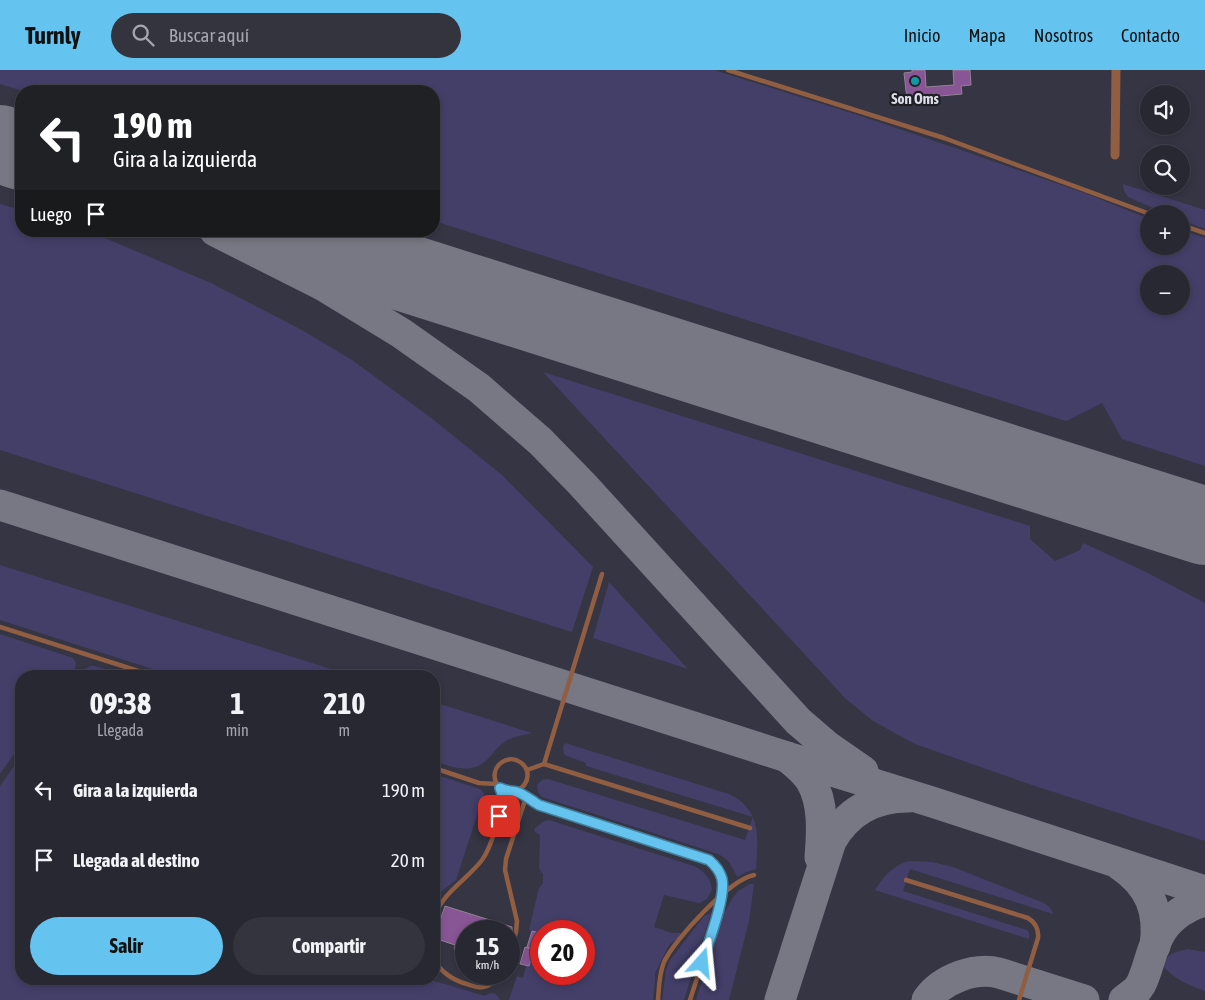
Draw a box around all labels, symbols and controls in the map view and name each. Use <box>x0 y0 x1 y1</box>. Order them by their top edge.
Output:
search box <box>111 13 461 58</box>
icon: search <box>129 21 157 49</box>
text: Turnly <box>25 22 81 49</box>
text: Buscar aquí <box>169 24 249 46</box>
text: Inicio <box>904 25 940 46</box>
text: Mapa <box>968 25 1006 46</box>
text: Nosotros <box>1034 25 1093 46</box>
text: Contacto <box>1121 25 1180 46</box>
marker: Son Oms <box>909 75 921 87</box>
map controls <box>1140 85 1190 315</box>
button: sound <box>1140 85 1190 135</box>
place label: Son Oms <box>891 90 939 107</box>
icon: left <box>30 105 95 170</box>
text: 190 m <box>113 105 192 145</box>
button: search <box>1140 145 1190 195</box>
text: Gira a la izquierda <box>113 146 257 172</box>
icon: arrive <box>82 200 110 228</box>
text: Luego <box>30 203 72 225</box>
button: + <box>1140 205 1190 255</box>
button: − <box>1140 265 1190 315</box>
text: 09:38 <box>89 686 151 720</box>
text: 1 <box>230 686 244 720</box>
text: 210 <box>323 686 365 720</box>
text: Llegada <box>97 721 144 739</box>
text: min <box>226 721 249 739</box>
text: m <box>339 721 350 739</box>
icon: left <box>30 776 58 804</box>
text: Gira a la izquierda <box>73 779 198 801</box>
text: 190 m <box>382 779 425 801</box>
pin <box>478 795 520 837</box>
icon: arrive <box>485 802 513 830</box>
icon: arrive <box>30 846 58 874</box>
text: Llegada al destino <box>73 849 200 871</box>
text: 20 m <box>391 849 425 871</box>
button: Salir <box>30 917 223 975</box>
button: Compartir <box>233 917 425 975</box>
speed limit sign: 20 <box>530 920 595 985</box>
text: 15 <box>476 932 499 960</box>
position arrow <box>675 936 727 988</box>
text: km/h <box>476 958 499 972</box>

